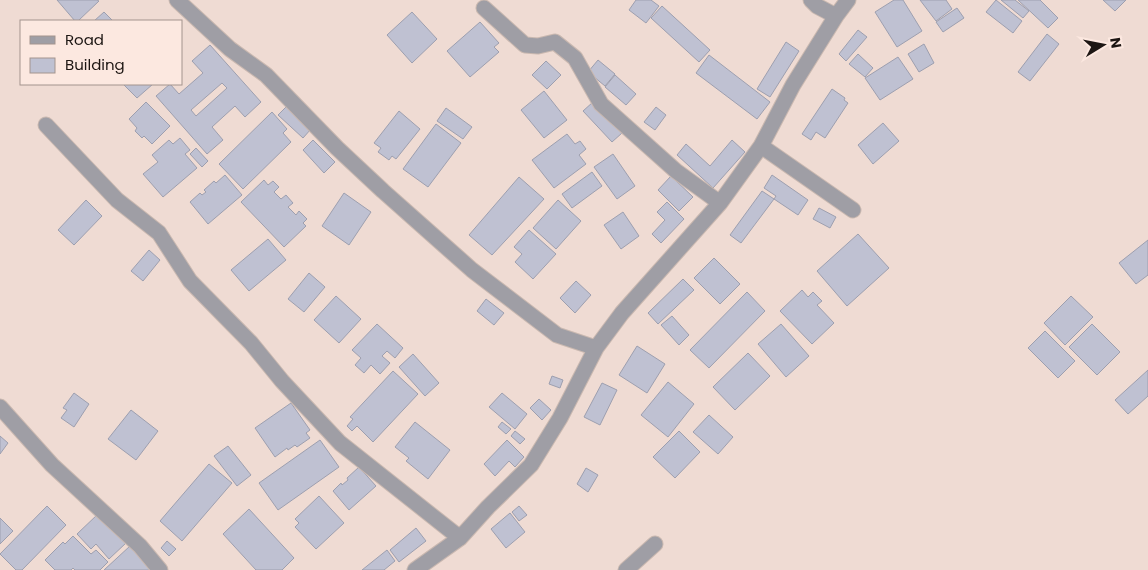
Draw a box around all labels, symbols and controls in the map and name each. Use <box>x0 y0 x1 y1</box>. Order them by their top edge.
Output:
legend <box>20 20 182 85</box>
north arrow <box>1078 20 1128 70</box>
text: Road <box>65 29 104 50</box>
text: N <box>1105 36 1127 50</box>
text: Building <box>65 54 125 75</box>

